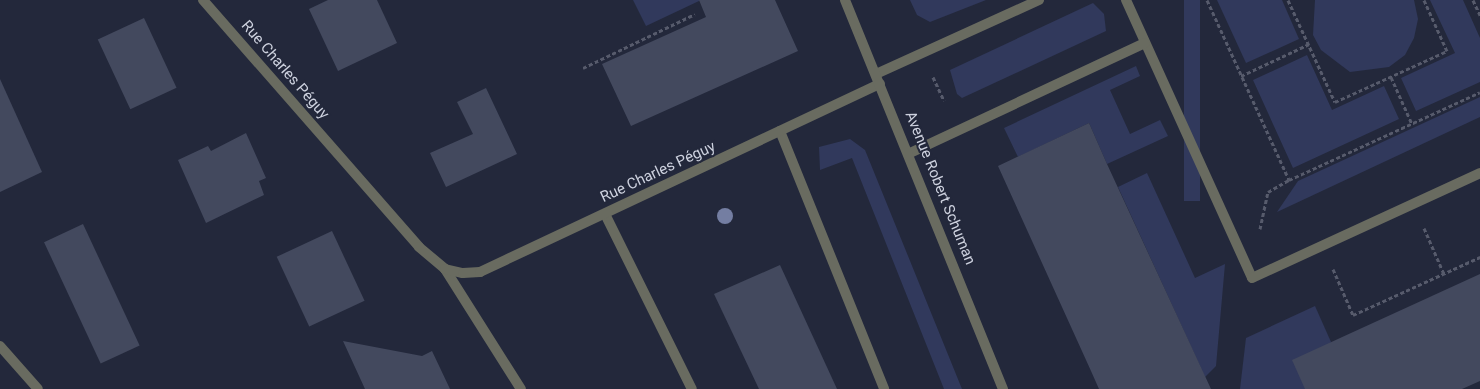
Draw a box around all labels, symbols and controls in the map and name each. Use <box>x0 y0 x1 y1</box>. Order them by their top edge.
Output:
street label: Rue Charles Péguy <box>237 17 333 123</box>
street label: Avenue Robert Schuman <box>901 109 979 267</box>
street label: Rue Charles Péguy <box>598 138 718 206</box>

